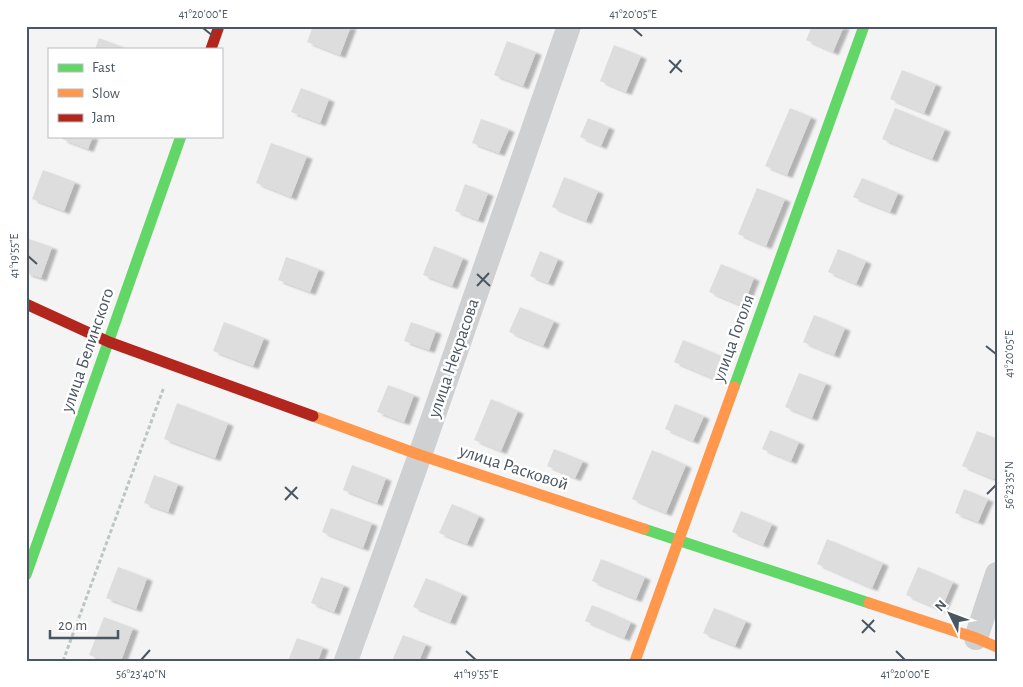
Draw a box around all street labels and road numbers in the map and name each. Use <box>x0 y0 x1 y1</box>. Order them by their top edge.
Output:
street label: улица Белинского <box>58 286 118 416</box>
street label: улица Гоголя <box>710 292 758 385</box>
street label: улица Некрасова <box>425 297 483 421</box>
street label: улица Расковой <box>456 442 570 494</box>

